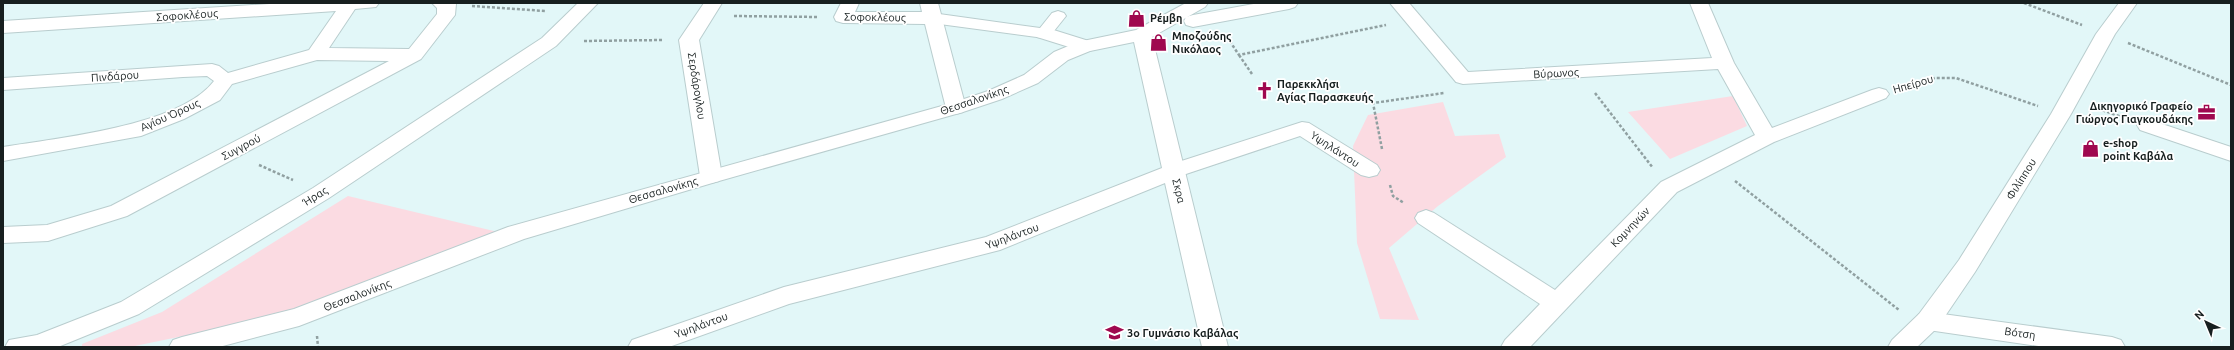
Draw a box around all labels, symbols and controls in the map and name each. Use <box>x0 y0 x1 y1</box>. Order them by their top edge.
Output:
street label: Σοφοκλέους <box>156 7 218 24</box>
shop icon: Ρέμβη <box>1127 8 1147 28</box>
street label: Σοφοκλέους <box>844 10 906 25</box>
place label: Ρέμβη <box>1150 12 1182 24</box>
place label: Μποζούδης Νικόλαος <box>1172 30 1232 56</box>
shop icon: Μποζούδης Νικόλαος <box>1149 32 1169 52</box>
street label: Σερδάρογλου <box>686 52 708 120</box>
street label: Βύρωνος <box>1533 66 1579 81</box>
street label: Πινδάρου <box>91 68 139 84</box>
street label: Ηπείρου <box>1891 73 1935 95</box>
place label: Παρεκκλήσι Αγίας Παρασκευής <box>1277 78 1374 104</box>
church icon: Παρεκκλήσι Αγίας Παρασκευής <box>1254 80 1274 100</box>
street label: Θεσσαλονίκης <box>938 83 1010 118</box>
street label: Αγίου Όρους <box>139 97 202 134</box>
place label: Δικηγορικό Γραφείο Γιώργος Γιαγκουδάκης <box>2076 100 2194 126</box>
office icon: Δικηγορικό Γραφείο Γιώργος Γιαγκουδάκης <box>2196 102 2216 122</box>
street label: Υψηλάντου <box>1308 129 1362 169</box>
street label: Συγγρού <box>219 132 263 162</box>
place label: e-shop point Καβάλα <box>2103 137 2173 162</box>
shop icon: e-shop point Καβάλα <box>2080 139 2100 159</box>
street label: Φιλίππου <box>2004 156 2038 202</box>
street label: Θεσσαλονίκης <box>627 174 699 207</box>
street label: Σκρα <box>1170 178 1188 205</box>
street label: Ήρας <box>300 184 330 210</box>
street label: Κομνηνών <box>1608 204 1652 249</box>
street label: Υψηλάντου <box>984 221 1040 251</box>
street label: Θεσσαλονίκης <box>322 277 393 314</box>
north arrow <box>2186 302 2226 342</box>
text: N <box>2192 308 2206 322</box>
street label: Υψηλάντου <box>673 310 729 340</box>
school or university icon: 3ο Γυμνάσιο Καβάλας <box>1104 323 1124 343</box>
street label: Βότση <box>2004 325 2036 341</box>
place label: 3ο Γυμνάσιο Καβάλας <box>1127 327 1239 340</box>

